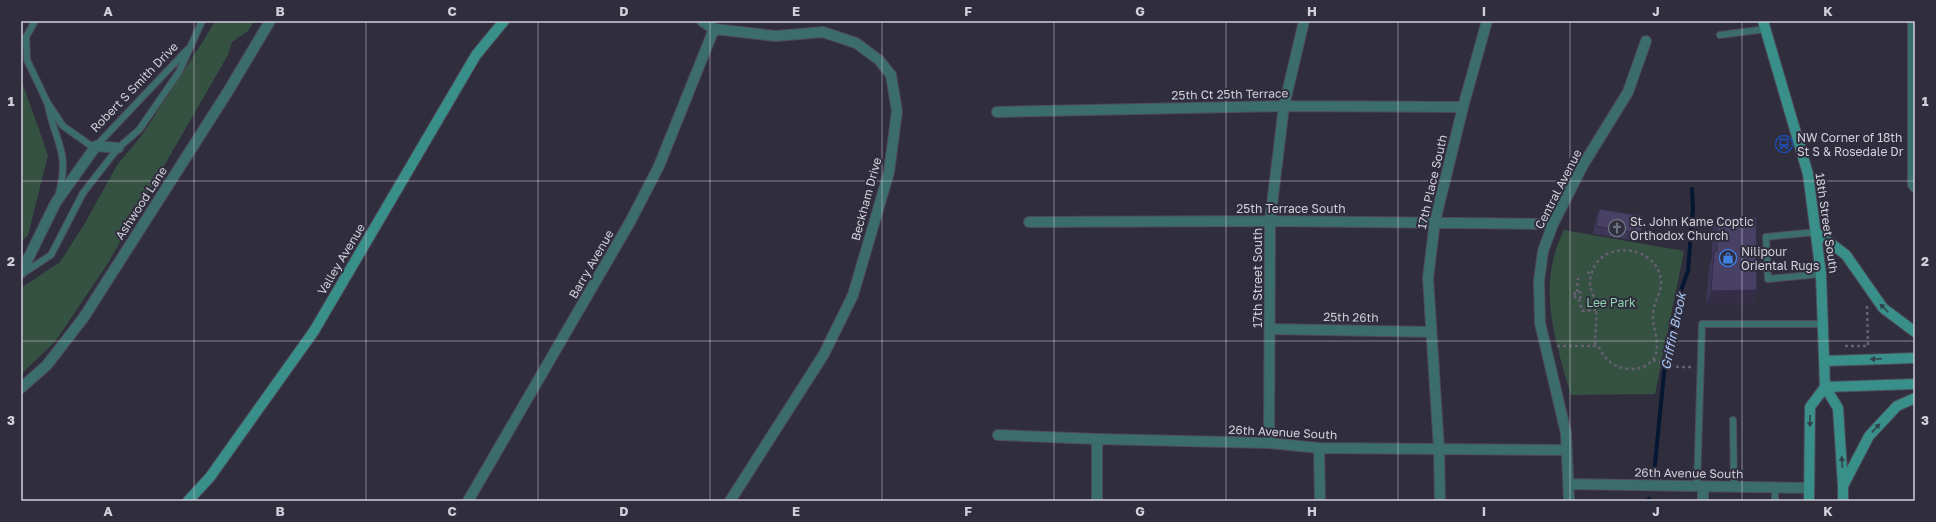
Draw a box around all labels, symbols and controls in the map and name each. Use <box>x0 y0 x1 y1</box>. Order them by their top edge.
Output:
text: A <box>103 3 113 19</box>
text: B <box>275 3 285 19</box>
text: C <box>447 3 457 19</box>
text: D <box>619 3 629 19</box>
text: E <box>792 3 800 19</box>
text: F <box>964 3 972 19</box>
text: G <box>1135 3 1145 19</box>
text: H <box>1307 3 1317 19</box>
text: I <box>1482 3 1486 19</box>
text: J <box>1652 3 1660 19</box>
text: K <box>1823 3 1833 19</box>
street label: Robert S Smith Drive <box>87 39 181 135</box>
street label: 25th Ct 25th Terrace <box>1171 85 1289 103</box>
text: 1 <box>8 93 15 109</box>
text: 1 <box>1922 93 1929 109</box>
place label: NW Corner of 18th St S & Rosedale Dr <box>1797 130 1904 159</box>
street label: 17th Place South <box>1414 133 1450 231</box>
bus stop icon: NW Corner of 18th St S & Rosedale Dr <box>1774 134 1794 154</box>
street label: Central Avenue <box>1531 146 1585 231</box>
street label: Beckham Drive <box>848 156 884 242</box>
street label: Ashwood Lane <box>112 164 170 242</box>
street label: 18th Street South <box>1813 172 1841 274</box>
street label: 25th Terrace South <box>1236 201 1346 216</box>
place label: St. John Kame Coptic Orthodox Church <box>1630 214 1754 243</box>
church icon: St. John Kame Coptic Orthodox Church <box>1607 218 1627 238</box>
street label: Valley Avenue <box>314 221 368 297</box>
street label: Barry Avenue <box>565 227 617 301</box>
street label: 17th Street South <box>1250 228 1265 328</box>
place label: Nilipour Oriental Rugs <box>1741 244 1819 273</box>
shop icon: Nilipour Oriental Rugs <box>1718 248 1738 268</box>
text: 2 <box>7 253 15 269</box>
text: 2 <box>1921 253 1929 269</box>
water label: Griffin Brook <box>1657 289 1689 371</box>
park label: Lee Park <box>1586 295 1636 310</box>
one-way arrow <box>1879 303 1889 313</box>
street label: 25th 26th <box>1323 309 1379 325</box>
one-way arrow <box>1869 356 1882 362</box>
text: 3 <box>7 412 15 428</box>
text: 3 <box>1921 412 1929 428</box>
one-way arrow <box>1807 415 1813 428</box>
street label: 26th Avenue South <box>1228 422 1338 442</box>
one-way arrow <box>1871 423 1881 433</box>
one-way arrow <box>1838 456 1845 468</box>
street label: 26th Avenue South <box>1634 465 1744 481</box>
text: A <box>103 503 113 519</box>
text: B <box>275 503 285 519</box>
text: C <box>447 503 457 519</box>
text: D <box>619 503 629 519</box>
text: E <box>792 503 800 519</box>
text: F <box>964 503 972 519</box>
text: G <box>1135 503 1145 519</box>
text: H <box>1307 503 1317 519</box>
text: I <box>1482 503 1486 519</box>
text: J <box>1652 503 1660 519</box>
text: K <box>1823 503 1833 519</box>

